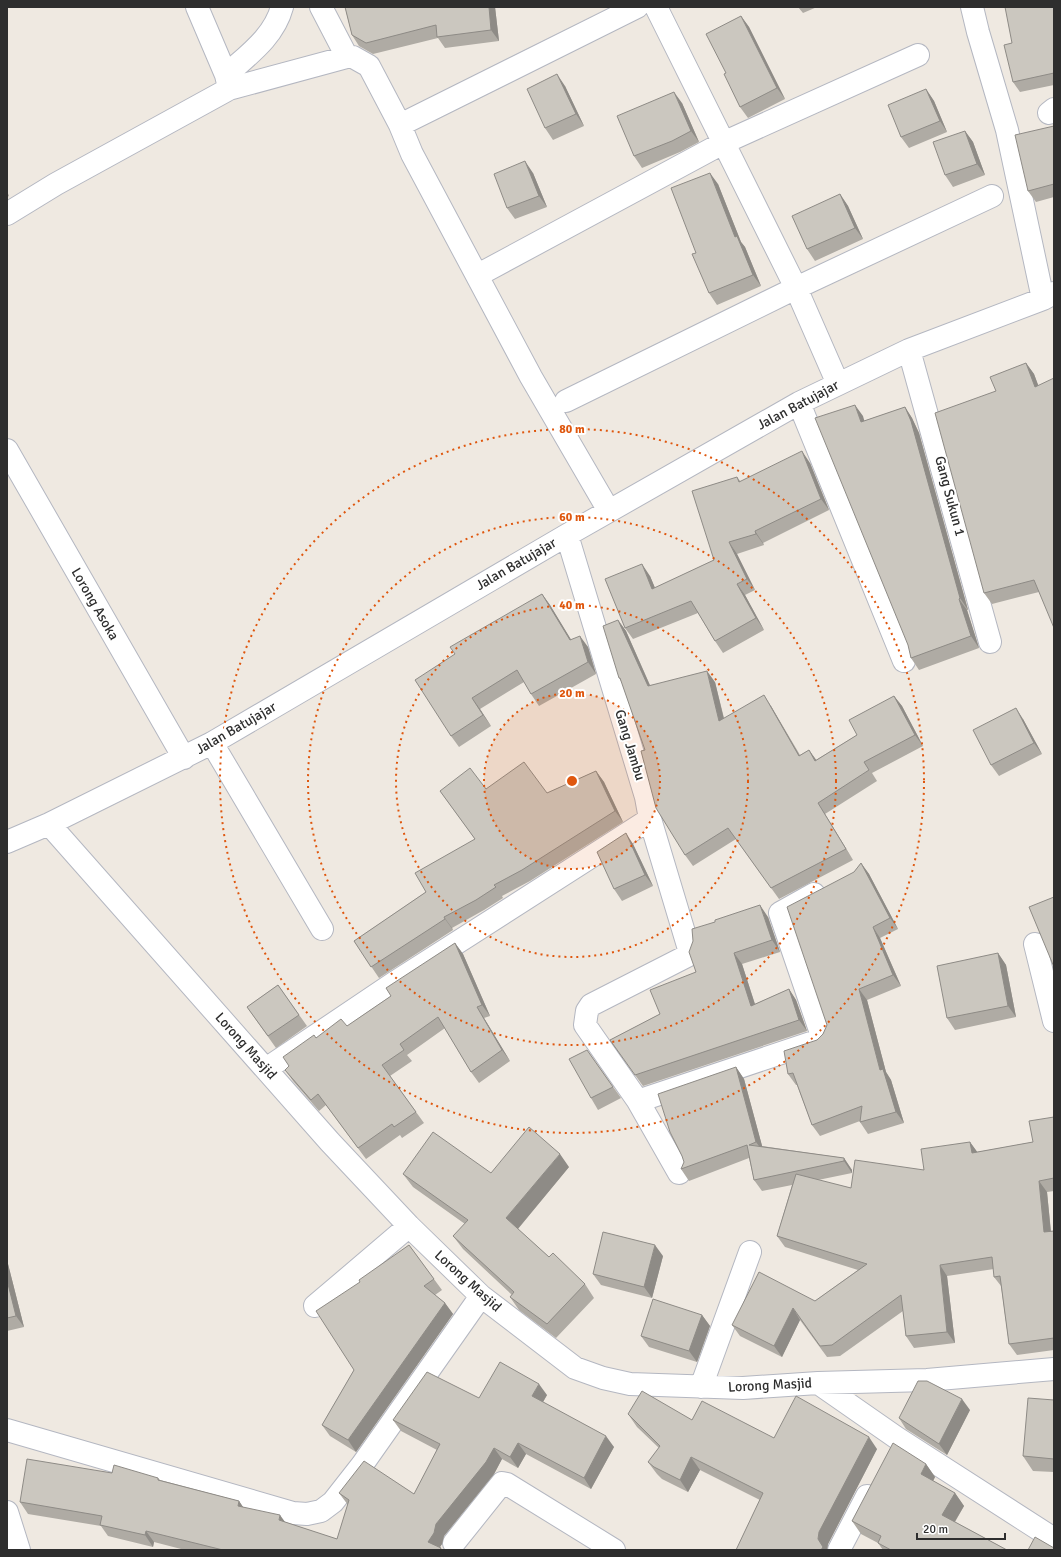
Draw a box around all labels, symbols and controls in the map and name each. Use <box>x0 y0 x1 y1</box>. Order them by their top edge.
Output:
street label: Jalan Batujajar <box>754 376 842 434</box>
text: 80 m <box>559 422 585 437</box>
street label: Gang Sukun 1 <box>931 454 969 538</box>
text: 60 m <box>559 510 585 525</box>
street label: Jalan Batujajar <box>473 534 560 594</box>
street label: Lorong Asoka <box>67 565 123 643</box>
text: 40 m <box>559 598 585 613</box>
text: 20 m <box>559 686 585 701</box>
street label: Jalan Batujajar <box>193 698 280 758</box>
street label: Gang Jambu <box>611 707 649 783</box>
centre of rings <box>565 774 579 788</box>
street label: Lorong Masjid <box>212 1009 280 1083</box>
street label: Lorong Masjid <box>431 1247 505 1315</box>
street label: Lorong Masjid <box>728 1374 812 1396</box>
scale bar <box>917 1515 1005 1541</box>
text: 20 m <box>923 1522 948 1537</box>

